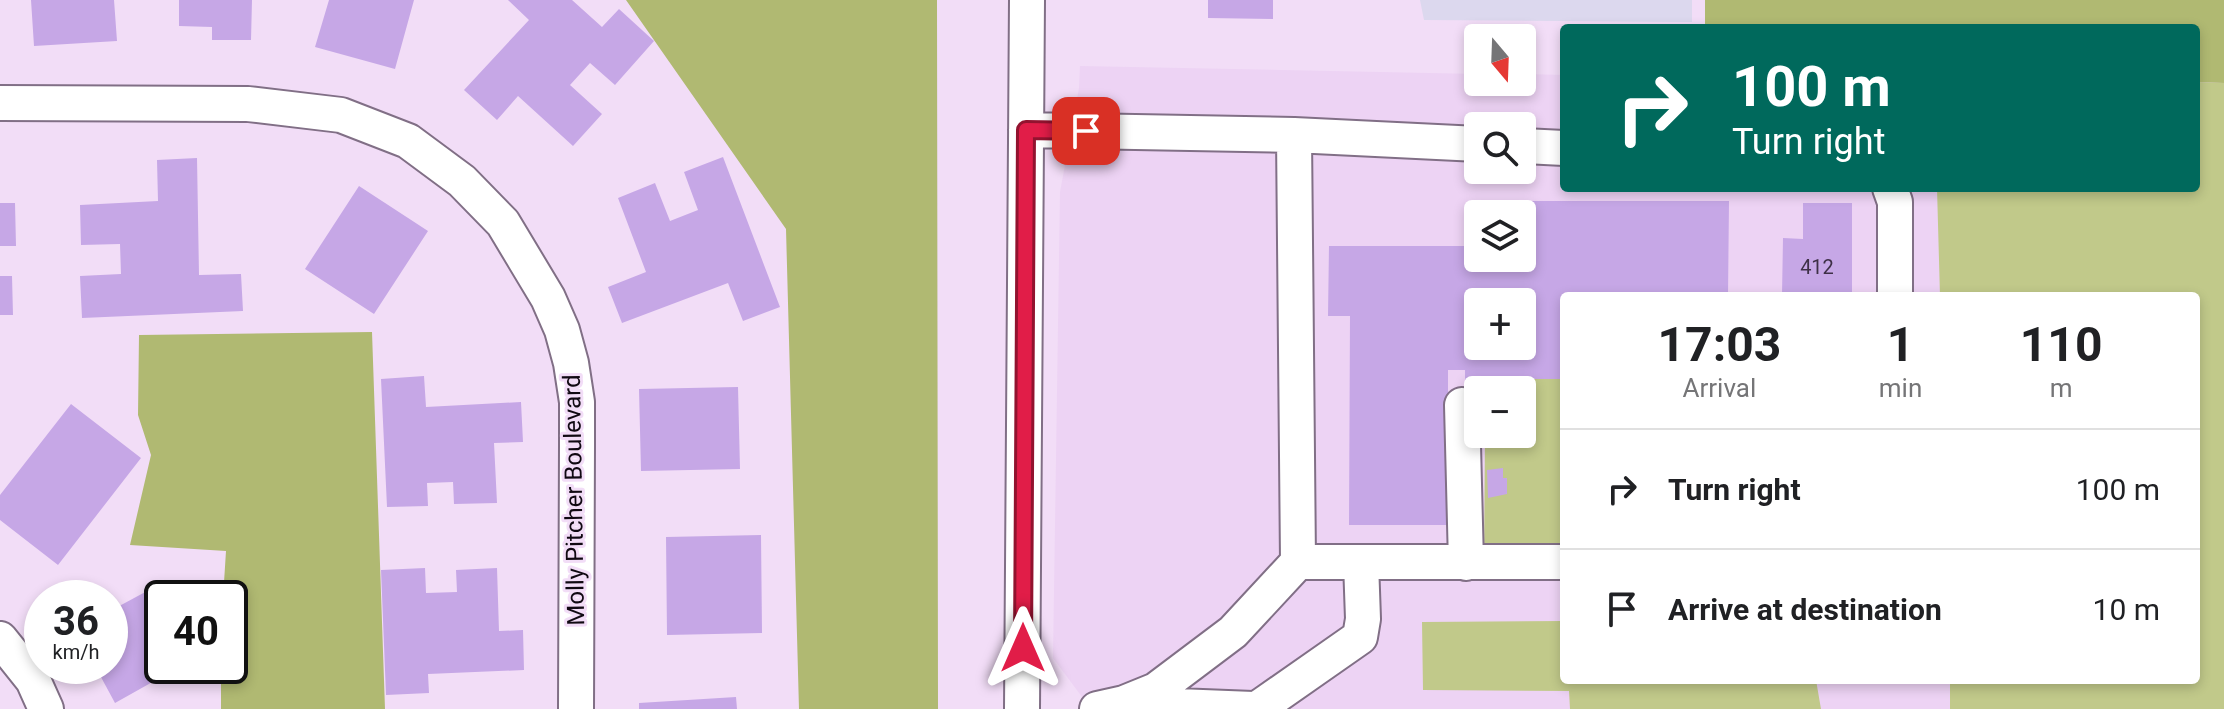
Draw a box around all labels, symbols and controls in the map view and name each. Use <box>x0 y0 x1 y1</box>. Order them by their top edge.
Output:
north arrow <box>1464 24 1536 96</box>
map controls <box>1464 24 1536 448</box>
text: 100 m <box>1732 54 1891 120</box>
icon: right <box>1600 56 1704 160</box>
pin <box>1052 97 1120 165</box>
icon: arrive <box>1064 109 1108 153</box>
button: search <box>1464 112 1536 184</box>
text: Turn right <box>1732 121 1885 163</box>
button: layers <box>1464 200 1536 272</box>
house number: 412 <box>1800 255 1834 279</box>
button: + <box>1464 288 1536 360</box>
text: 17:03 <box>1658 316 1781 373</box>
text: 1 <box>1887 316 1914 373</box>
text: 110 <box>2020 316 2102 373</box>
text: Arrival <box>1683 373 1756 403</box>
text: min <box>1879 373 1922 403</box>
text: m <box>2050 373 2073 403</box>
street label: Molly Pitcher Boulevard <box>558 374 590 626</box>
button: − <box>1464 376 1536 448</box>
icon: right <box>1600 467 1644 511</box>
text: Turn right <box>1668 472 1801 507</box>
text: 100 m <box>2076 472 2160 507</box>
speed limit sign: 40 <box>144 580 248 684</box>
icon: arrive <box>1600 587 1644 631</box>
text: Arrive at destination <box>1668 592 1942 627</box>
text: 10 m <box>2093 592 2160 627</box>
text: 36 <box>53 598 99 645</box>
position arrow <box>981 606 1065 690</box>
text: km/h <box>53 640 99 664</box>

